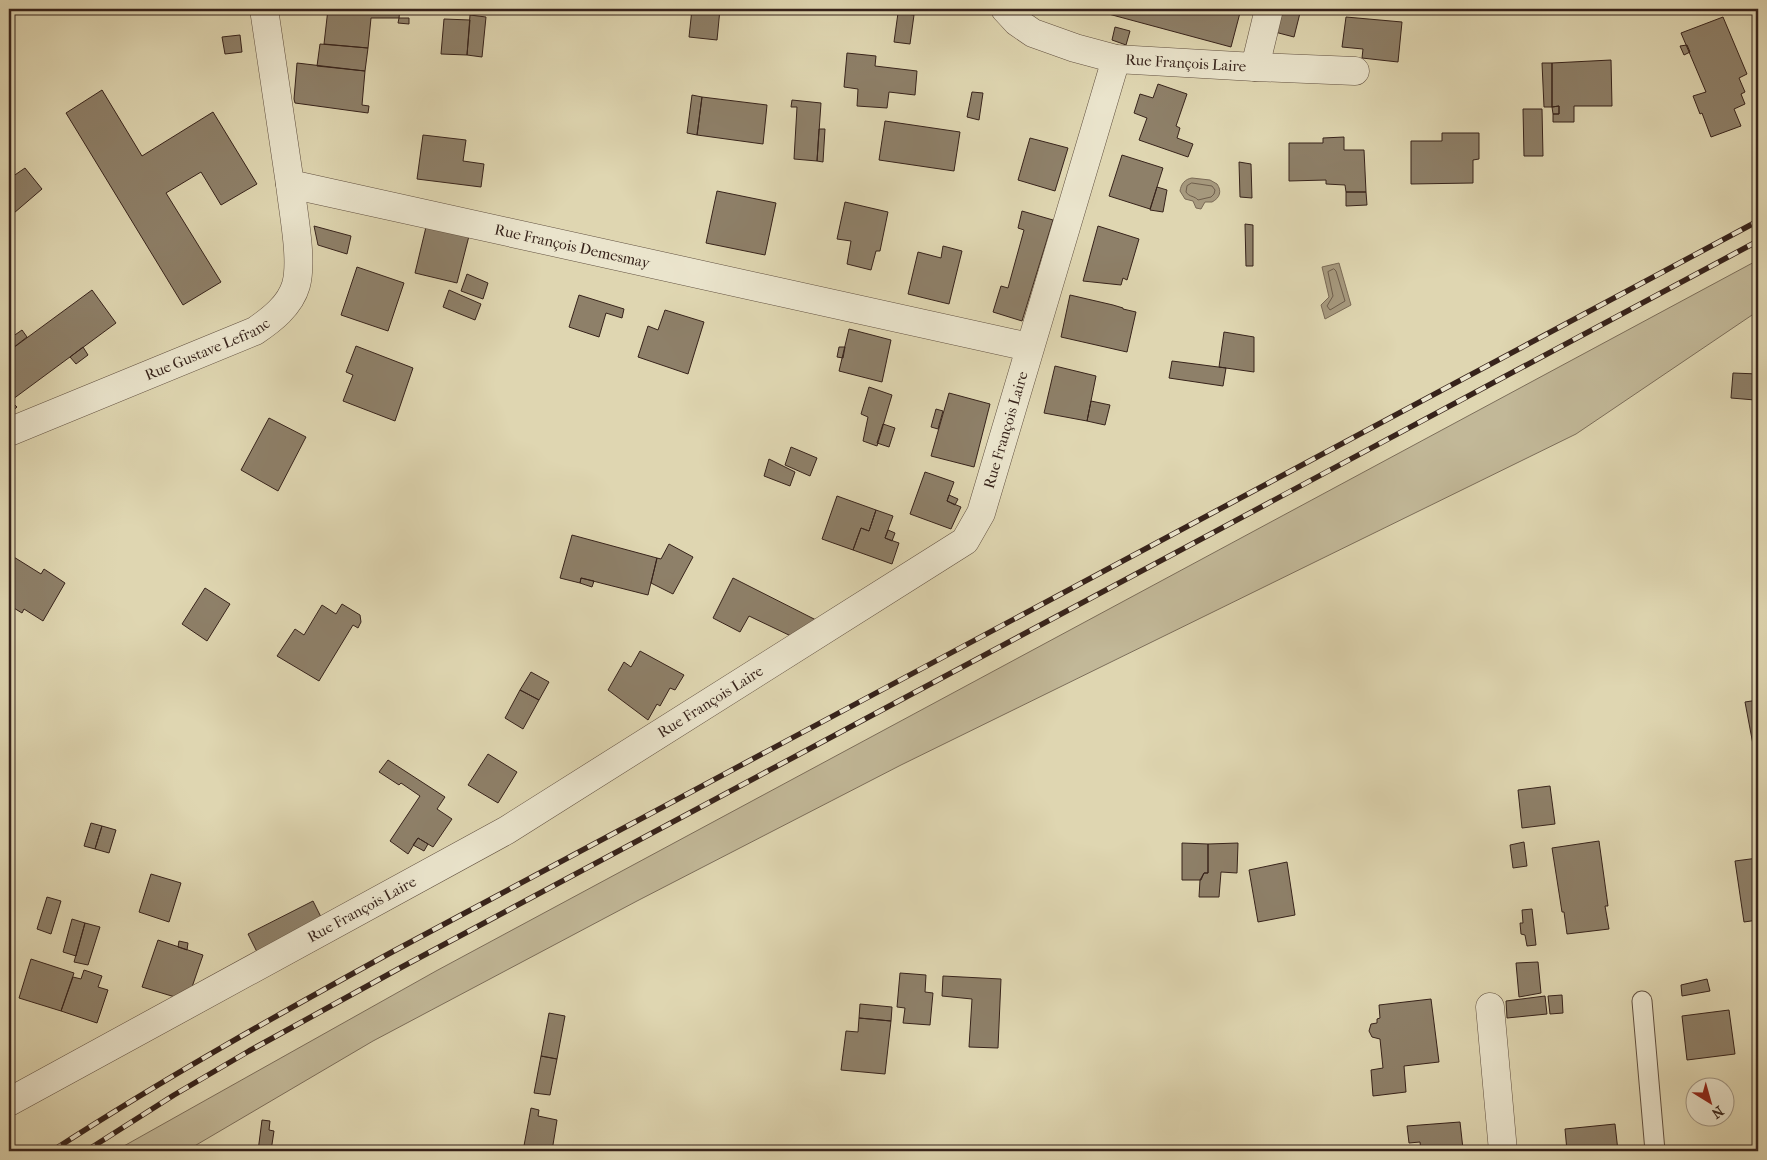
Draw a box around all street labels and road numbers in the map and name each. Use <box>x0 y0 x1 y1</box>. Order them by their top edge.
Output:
street label: Rue François Laire <box>1125 51 1247 76</box>
street label: Rue François Demesmay <box>493 220 653 272</box>
street label: Rue Gustave Lefranc <box>142 314 274 384</box>
street label: Rue François Laire <box>980 369 1032 491</box>
street label: Rue François Laire <box>654 661 767 742</box>
street label: Rue François Laire <box>304 872 420 946</box>

